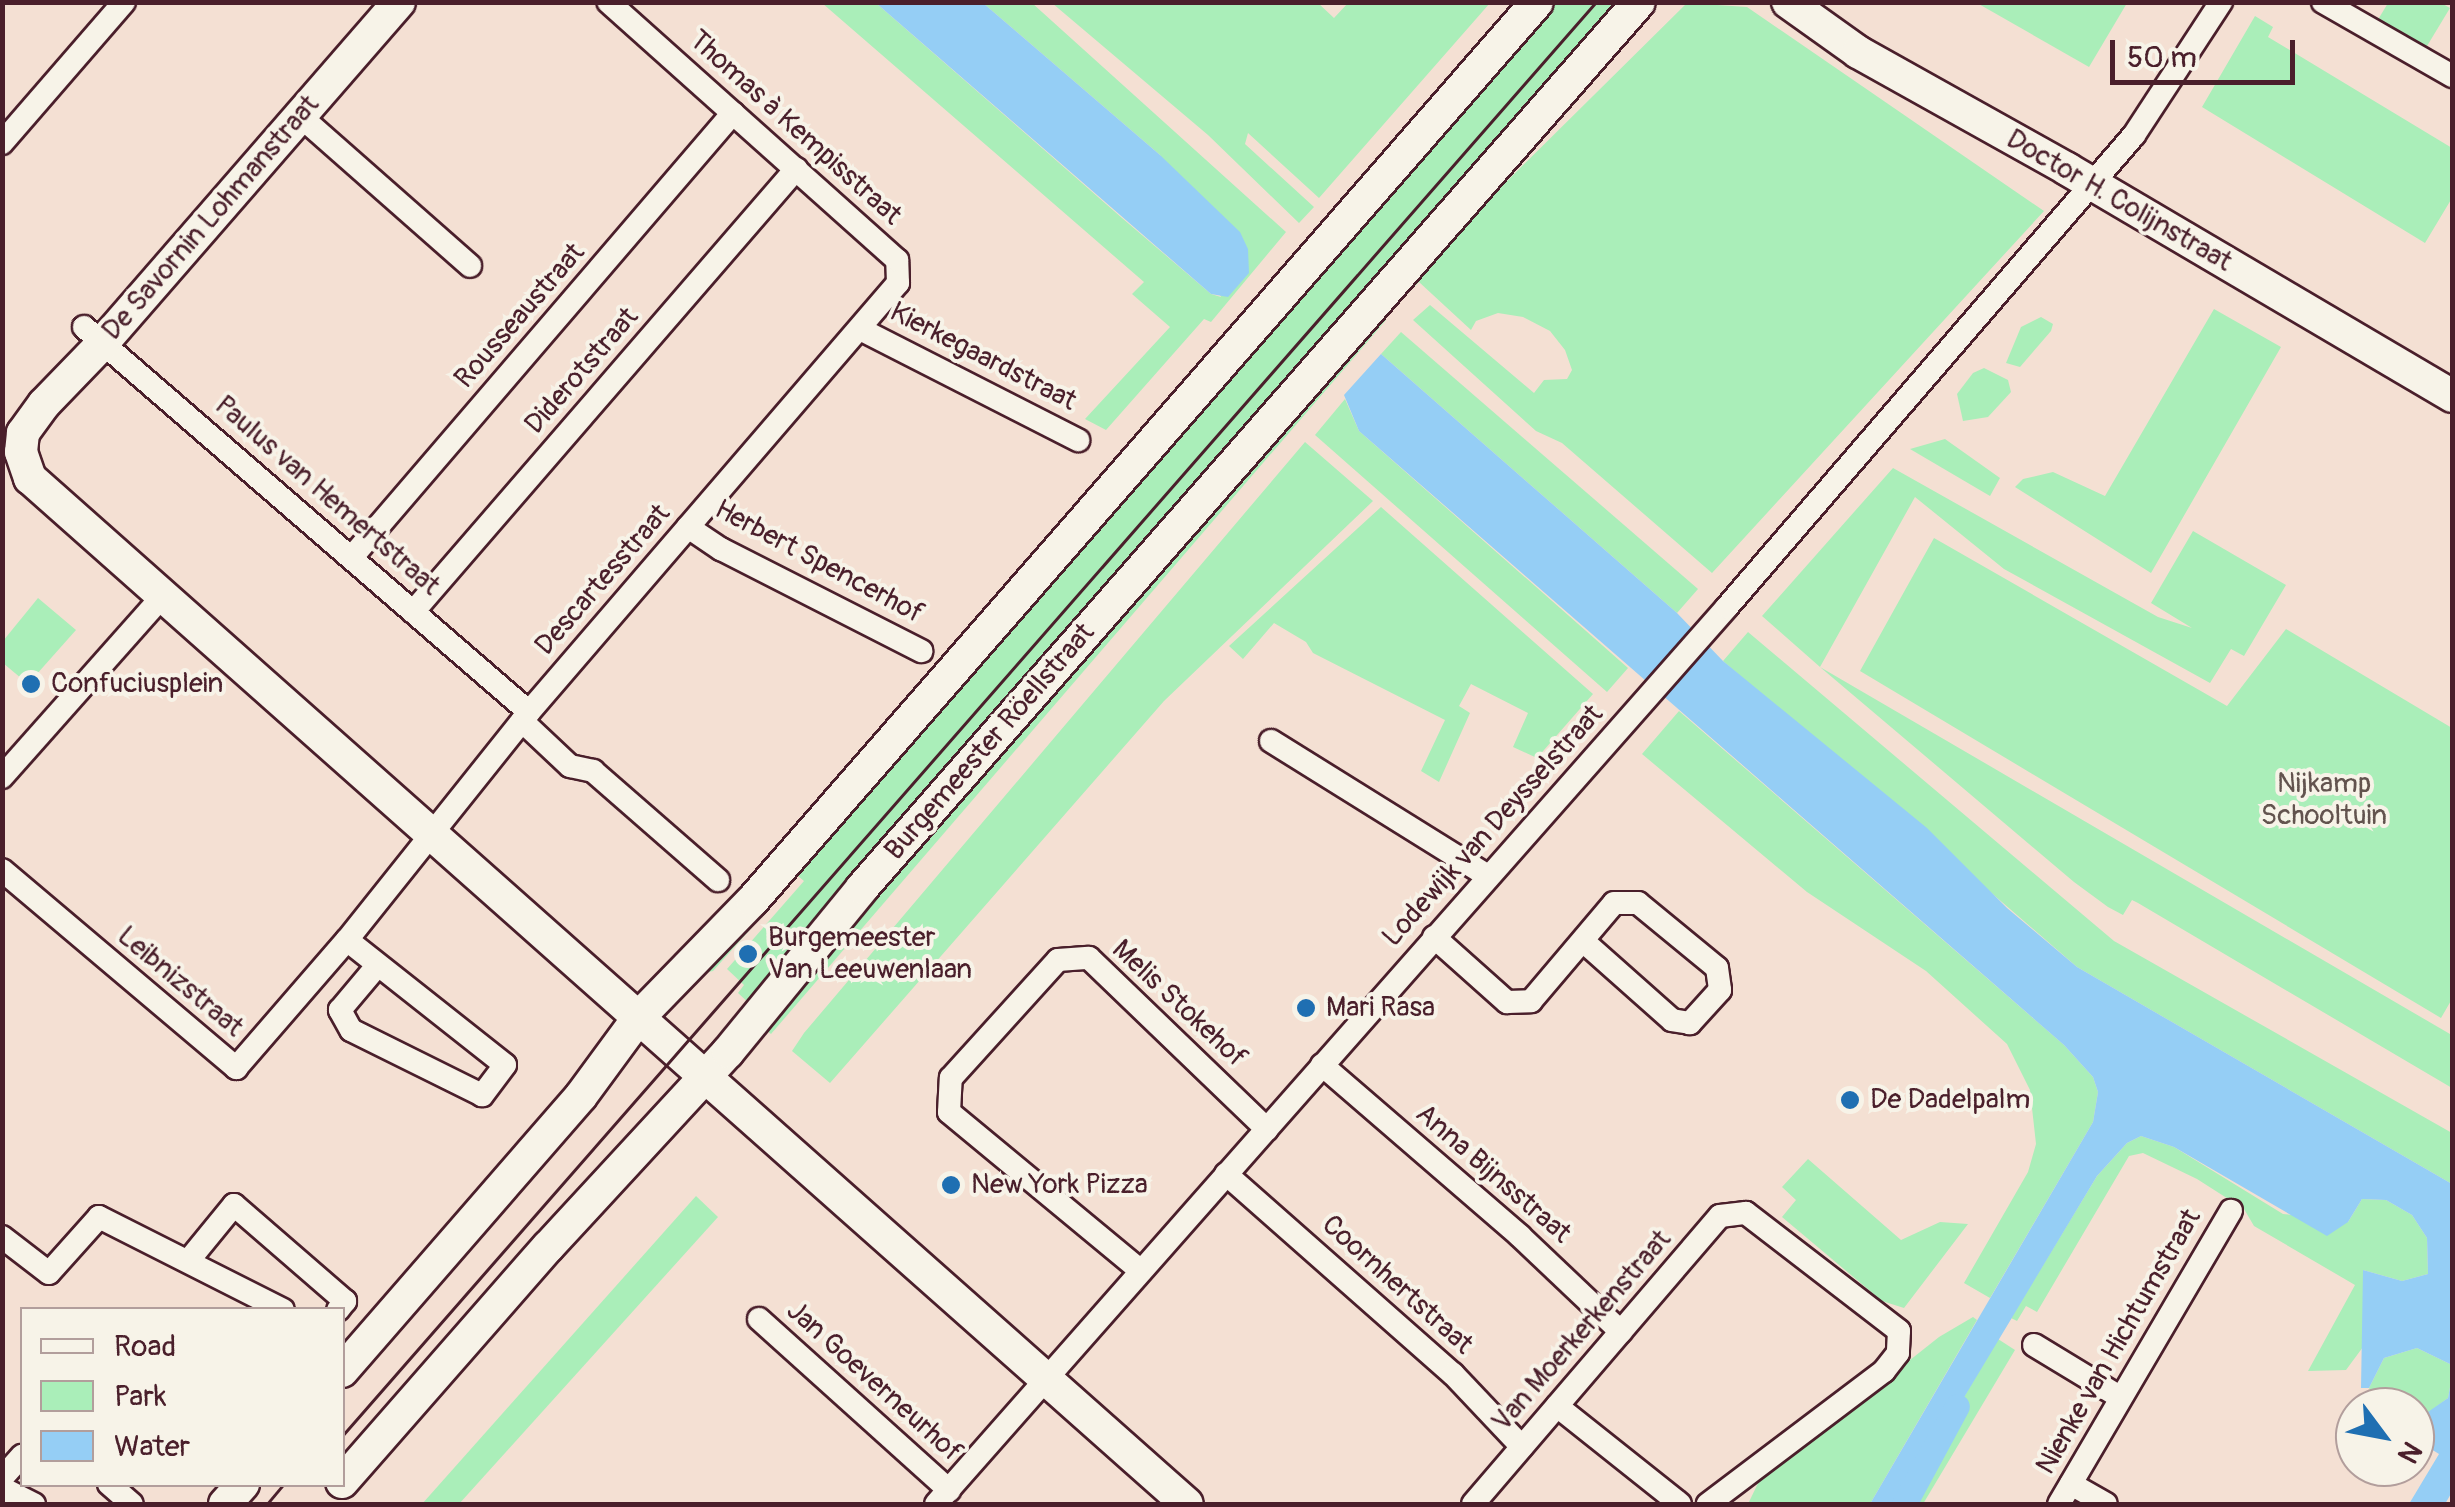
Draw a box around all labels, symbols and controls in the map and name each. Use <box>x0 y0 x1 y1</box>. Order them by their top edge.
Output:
scale bar <box>2115 20 2300 82</box>
street label: Thomas à Kempisstraat <box>682 24 908 232</box>
text: 50 m <box>2127 39 2197 76</box>
street label: De Savornin Lohmanstraat <box>95 89 327 347</box>
street label: Doctor H. Colijnstraat <box>2000 123 2238 279</box>
street label: Rousseaustraat <box>448 237 592 395</box>
street label: Kierkegaardstraat <box>884 296 1082 418</box>
street label: Diderotstraat <box>518 301 646 441</box>
street label: Paulus van Hemertstraat <box>208 389 446 603</box>
street label: Herbert Spencerhof <box>709 493 929 631</box>
street label: Descartesstraat <box>528 498 678 662</box>
street label: Burgemeester Röellstraat <box>878 617 1102 867</box>
place label: Confuciusplein <box>51 667 223 701</box>
marker: Confuciusplein <box>20 673 42 695</box>
street label: Lodewijk van Deysselstraat <box>1376 698 1610 954</box>
park label: Nijkamp Schooltuin <box>2261 767 2387 833</box>
street label: Leibnizstraat <box>110 920 250 1044</box>
place label: Burgemeester Van Leeuwenlaan <box>768 921 972 987</box>
street label: Melis Stokehof <box>1105 933 1253 1075</box>
marker: Burgemeester Van Leeuwenlaan <box>737 943 759 965</box>
place label: Mari Rasa <box>1326 991 1435 1025</box>
marker: Mari Rasa <box>1295 997 1317 1019</box>
place label: De Dadelpalm <box>1870 1083 2030 1117</box>
marker: De Dadelpalm <box>1839 1089 1861 1111</box>
street label: Anna Bijnsstraat <box>1408 1097 1578 1251</box>
place label: New York Pizza <box>971 1168 1148 1202</box>
marker: New York Pizza <box>940 1174 962 1196</box>
street label: Nienke van Hichtumstraat <box>2029 1203 2209 1481</box>
street label: Coornhertstraat <box>1315 1208 1479 1362</box>
street label: Van Moerkerkenstraat <box>1485 1223 1679 1439</box>
street label: Jan Goeverneurhof <box>779 1294 969 1470</box>
legend <box>20 1307 345 1487</box>
text: Road <box>114 1328 176 1365</box>
text: Park <box>114 1378 167 1415</box>
north arrow <box>2335 1387 2435 1487</box>
text: Water <box>114 1428 190 1465</box>
text: N <box>2389 1435 2429 1469</box>

